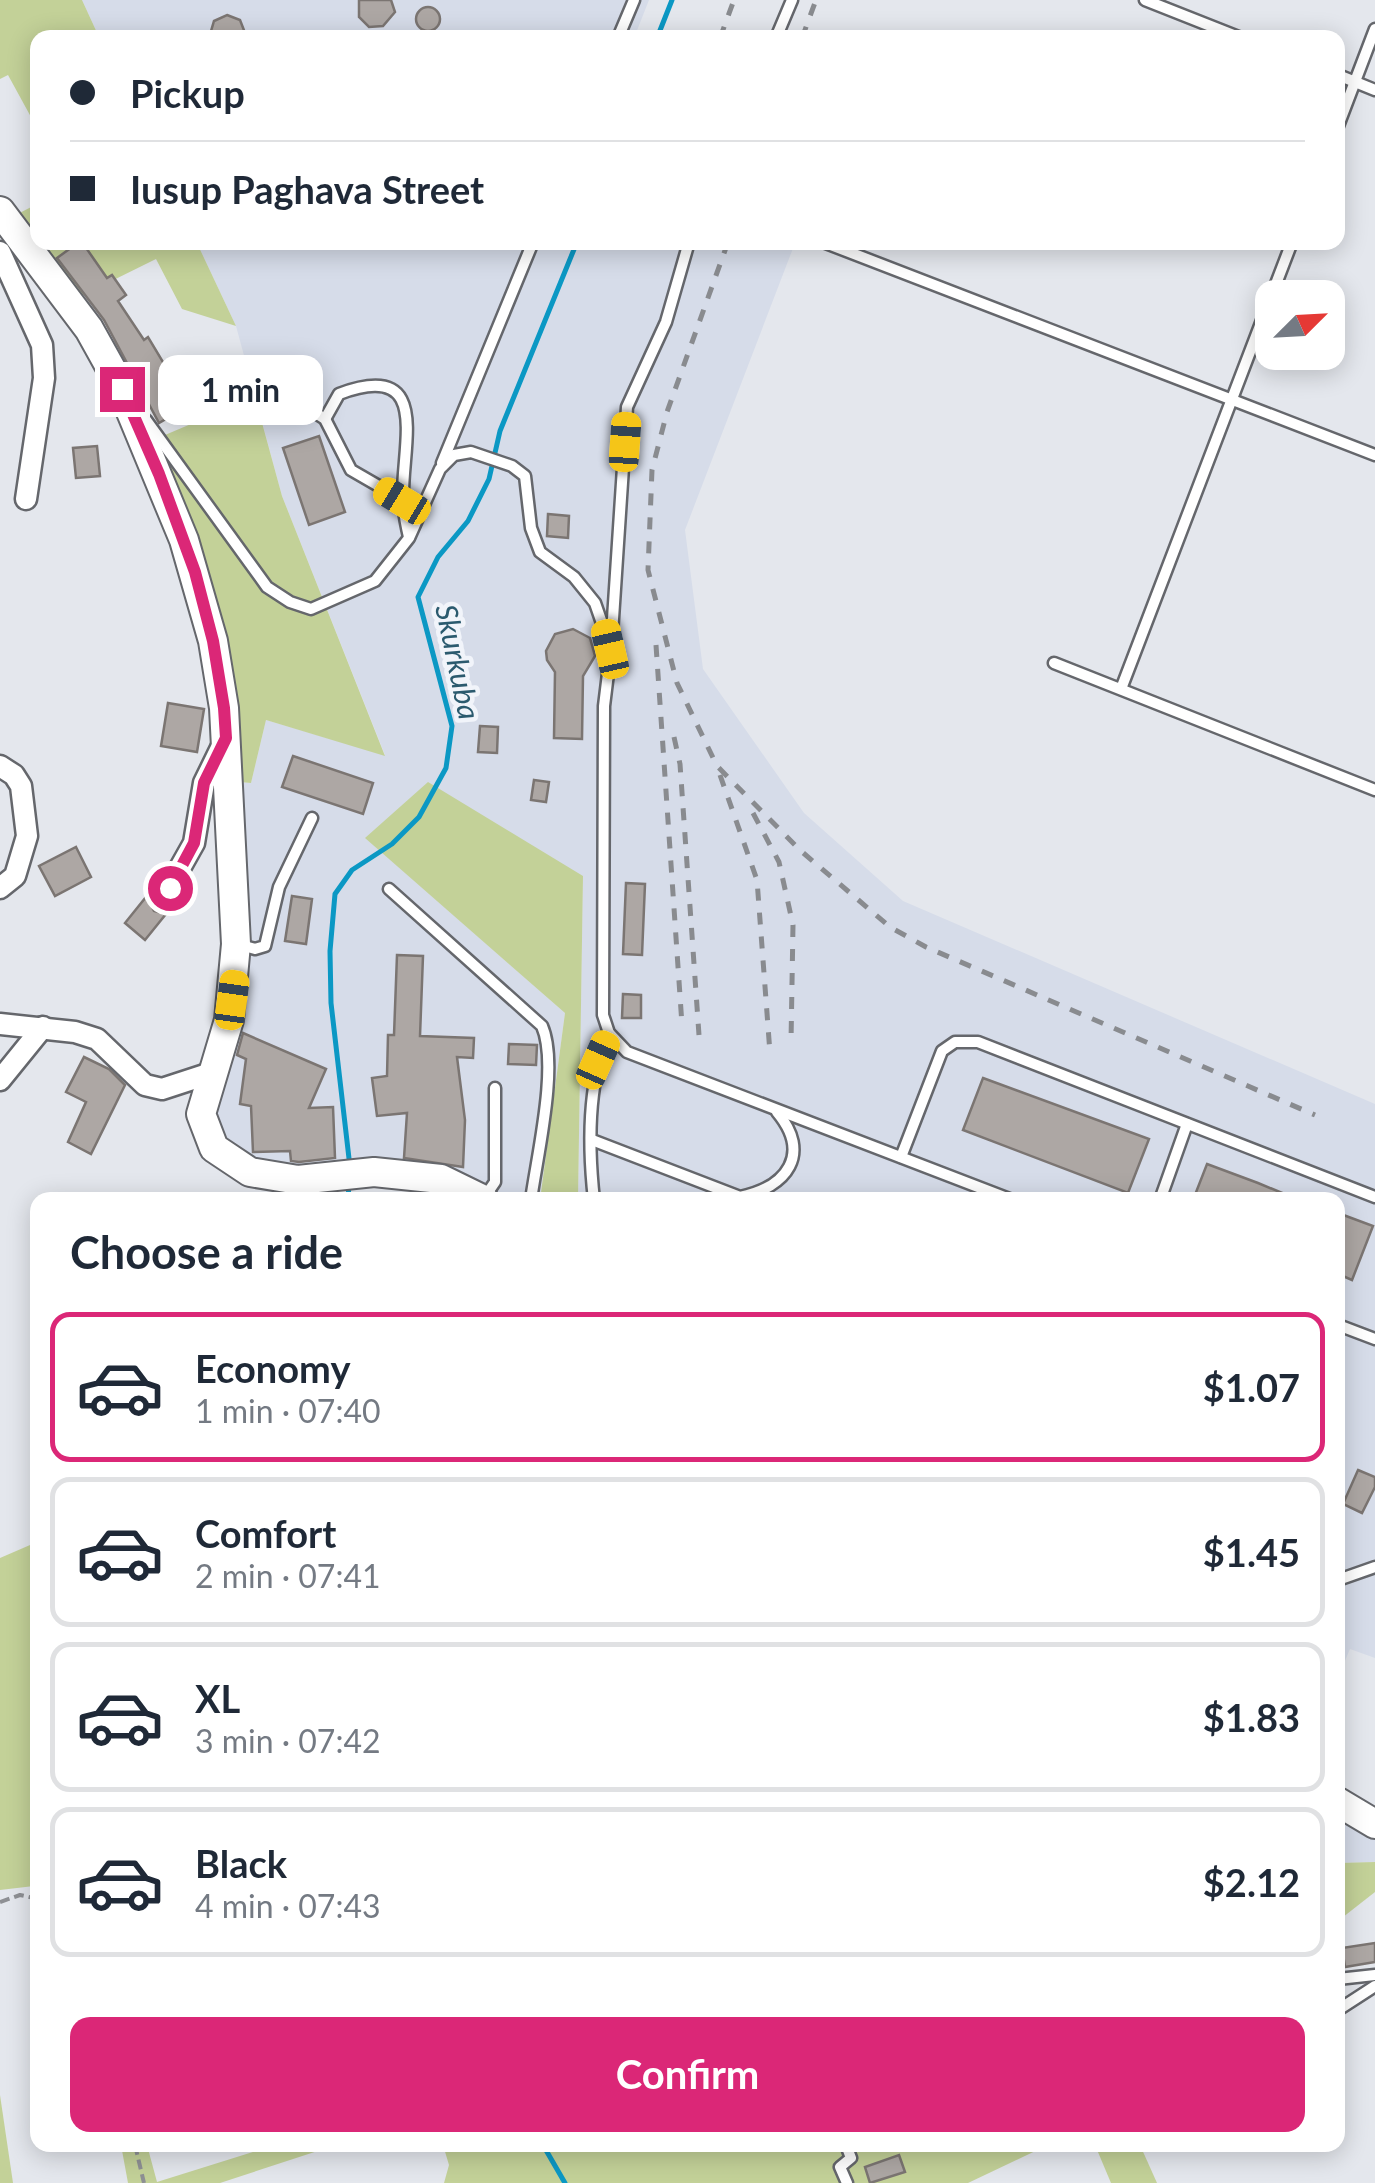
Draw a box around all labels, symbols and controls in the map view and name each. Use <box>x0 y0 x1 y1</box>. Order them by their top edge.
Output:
text: Pickup <box>130 70 245 116</box>
text: Iusup Paghava Street <box>130 166 484 212</box>
north arrow <box>1255 280 1345 370</box>
map controls <box>1255 280 1345 370</box>
callout: 1 min <box>157 354 322 424</box>
route end <box>100 367 145 412</box>
text: 1 min <box>201 370 280 409</box>
car <box>608 411 642 473</box>
car <box>369 473 435 529</box>
water label: Skurkuba <box>429 601 489 722</box>
car <box>589 616 631 682</box>
route start <box>148 866 193 911</box>
car <box>213 968 251 1032</box>
car <box>572 1026 624 1094</box>
text: Choose a ride <box>70 1225 343 1279</box>
icon: car <box>75 1342 165 1432</box>
text: Economy <box>195 1345 350 1391</box>
text: $1.07 <box>1203 1364 1300 1410</box>
text: 1 min · 07:40 <box>195 1391 381 1430</box>
icon: car <box>75 1507 165 1597</box>
text: Comfort <box>195 1510 336 1556</box>
text: $1.45 <box>1203 1529 1300 1575</box>
text: 2 min · 07:41 <box>195 1556 381 1595</box>
icon: car <box>75 1672 165 1762</box>
text: XL <box>195 1675 240 1721</box>
text: $1.83 <box>1203 1694 1300 1740</box>
text: 3 min · 07:42 <box>195 1721 381 1760</box>
icon: car <box>75 1837 165 1927</box>
text: Black <box>195 1840 287 1886</box>
text: $2.12 <box>1203 1859 1300 1905</box>
text: 4 min · 07:43 <box>195 1886 381 1925</box>
button: Confirm <box>70 2017 1305 2132</box>

